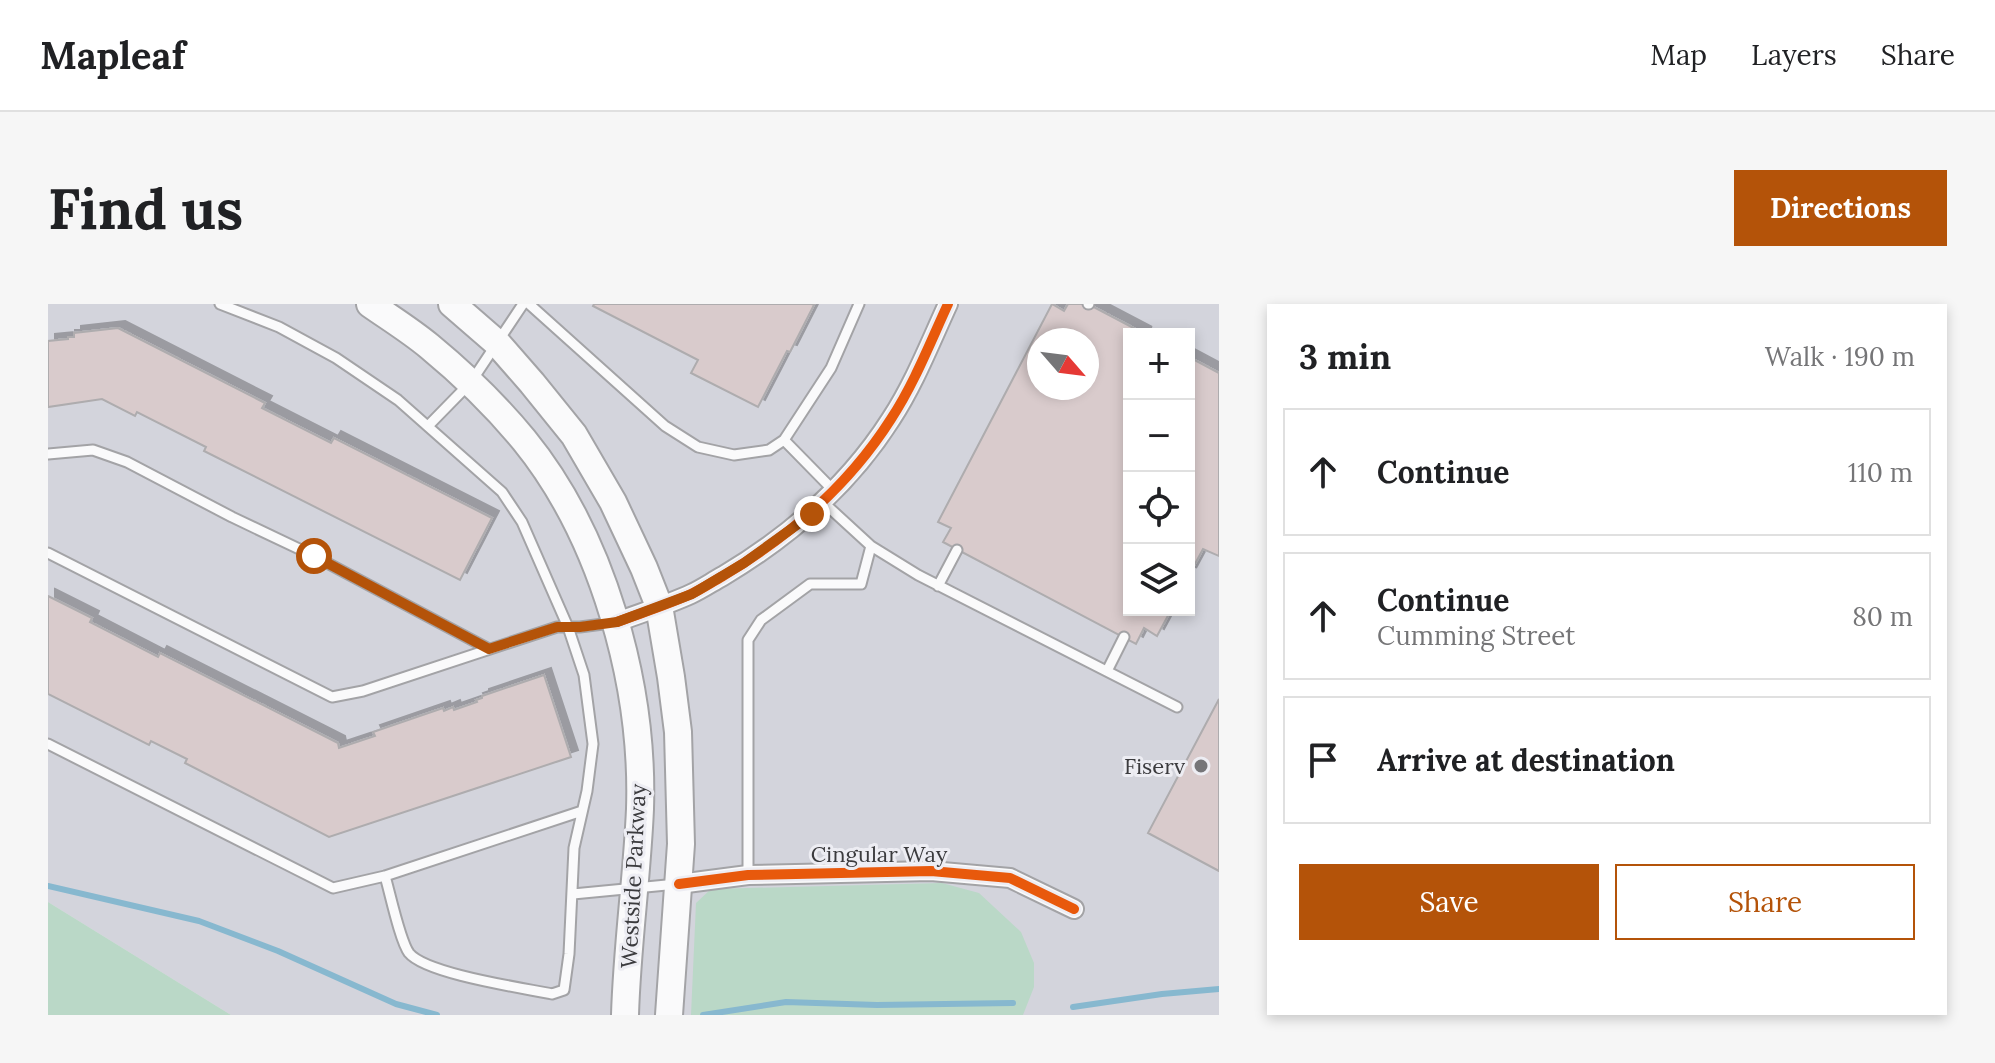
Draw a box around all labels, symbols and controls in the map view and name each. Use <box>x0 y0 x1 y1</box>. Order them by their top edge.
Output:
text: Mapleaf <box>40 31 185 79</box>
text: Map <box>1650 37 1707 73</box>
text: Layers <box>1751 37 1837 73</box>
text: Share <box>1881 37 1955 73</box>
button: Directions <box>1734 170 1947 246</box>
text: Find us <box>48 173 243 244</box>
north arrow <box>1027 328 1099 400</box>
map controls <box>1123 328 1195 616</box>
button: + <box>1123 328 1195 400</box>
text: 3 min <box>1299 335 1391 378</box>
text: Walk · 190 m <box>1765 340 1915 373</box>
button: − <box>1123 400 1195 472</box>
icon: ahead <box>1301 450 1345 494</box>
text: Continue <box>1377 453 1509 491</box>
text: 110 m <box>1848 456 1913 489</box>
button: locate <box>1123 472 1195 544</box>
route end <box>794 496 830 532</box>
route start <box>296 538 332 574</box>
button: layers <box>1123 544 1195 616</box>
text: Continue <box>1377 581 1509 619</box>
icon: ahead <box>1301 594 1345 638</box>
text: 80 m <box>1852 600 1913 633</box>
text: Cumming Street <box>1377 619 1575 652</box>
icon: arrive <box>1301 738 1345 782</box>
text: Arrive at destination <box>1377 741 1675 779</box>
place label: Fiserv <box>1124 752 1186 780</box>
marker: Fiserv <box>1192 757 1210 775</box>
street label: Westside Parkway <box>614 783 652 969</box>
street label: Cingular Way <box>811 840 948 868</box>
button: Save <box>1299 864 1599 940</box>
button: Share <box>1615 864 1915 940</box>

